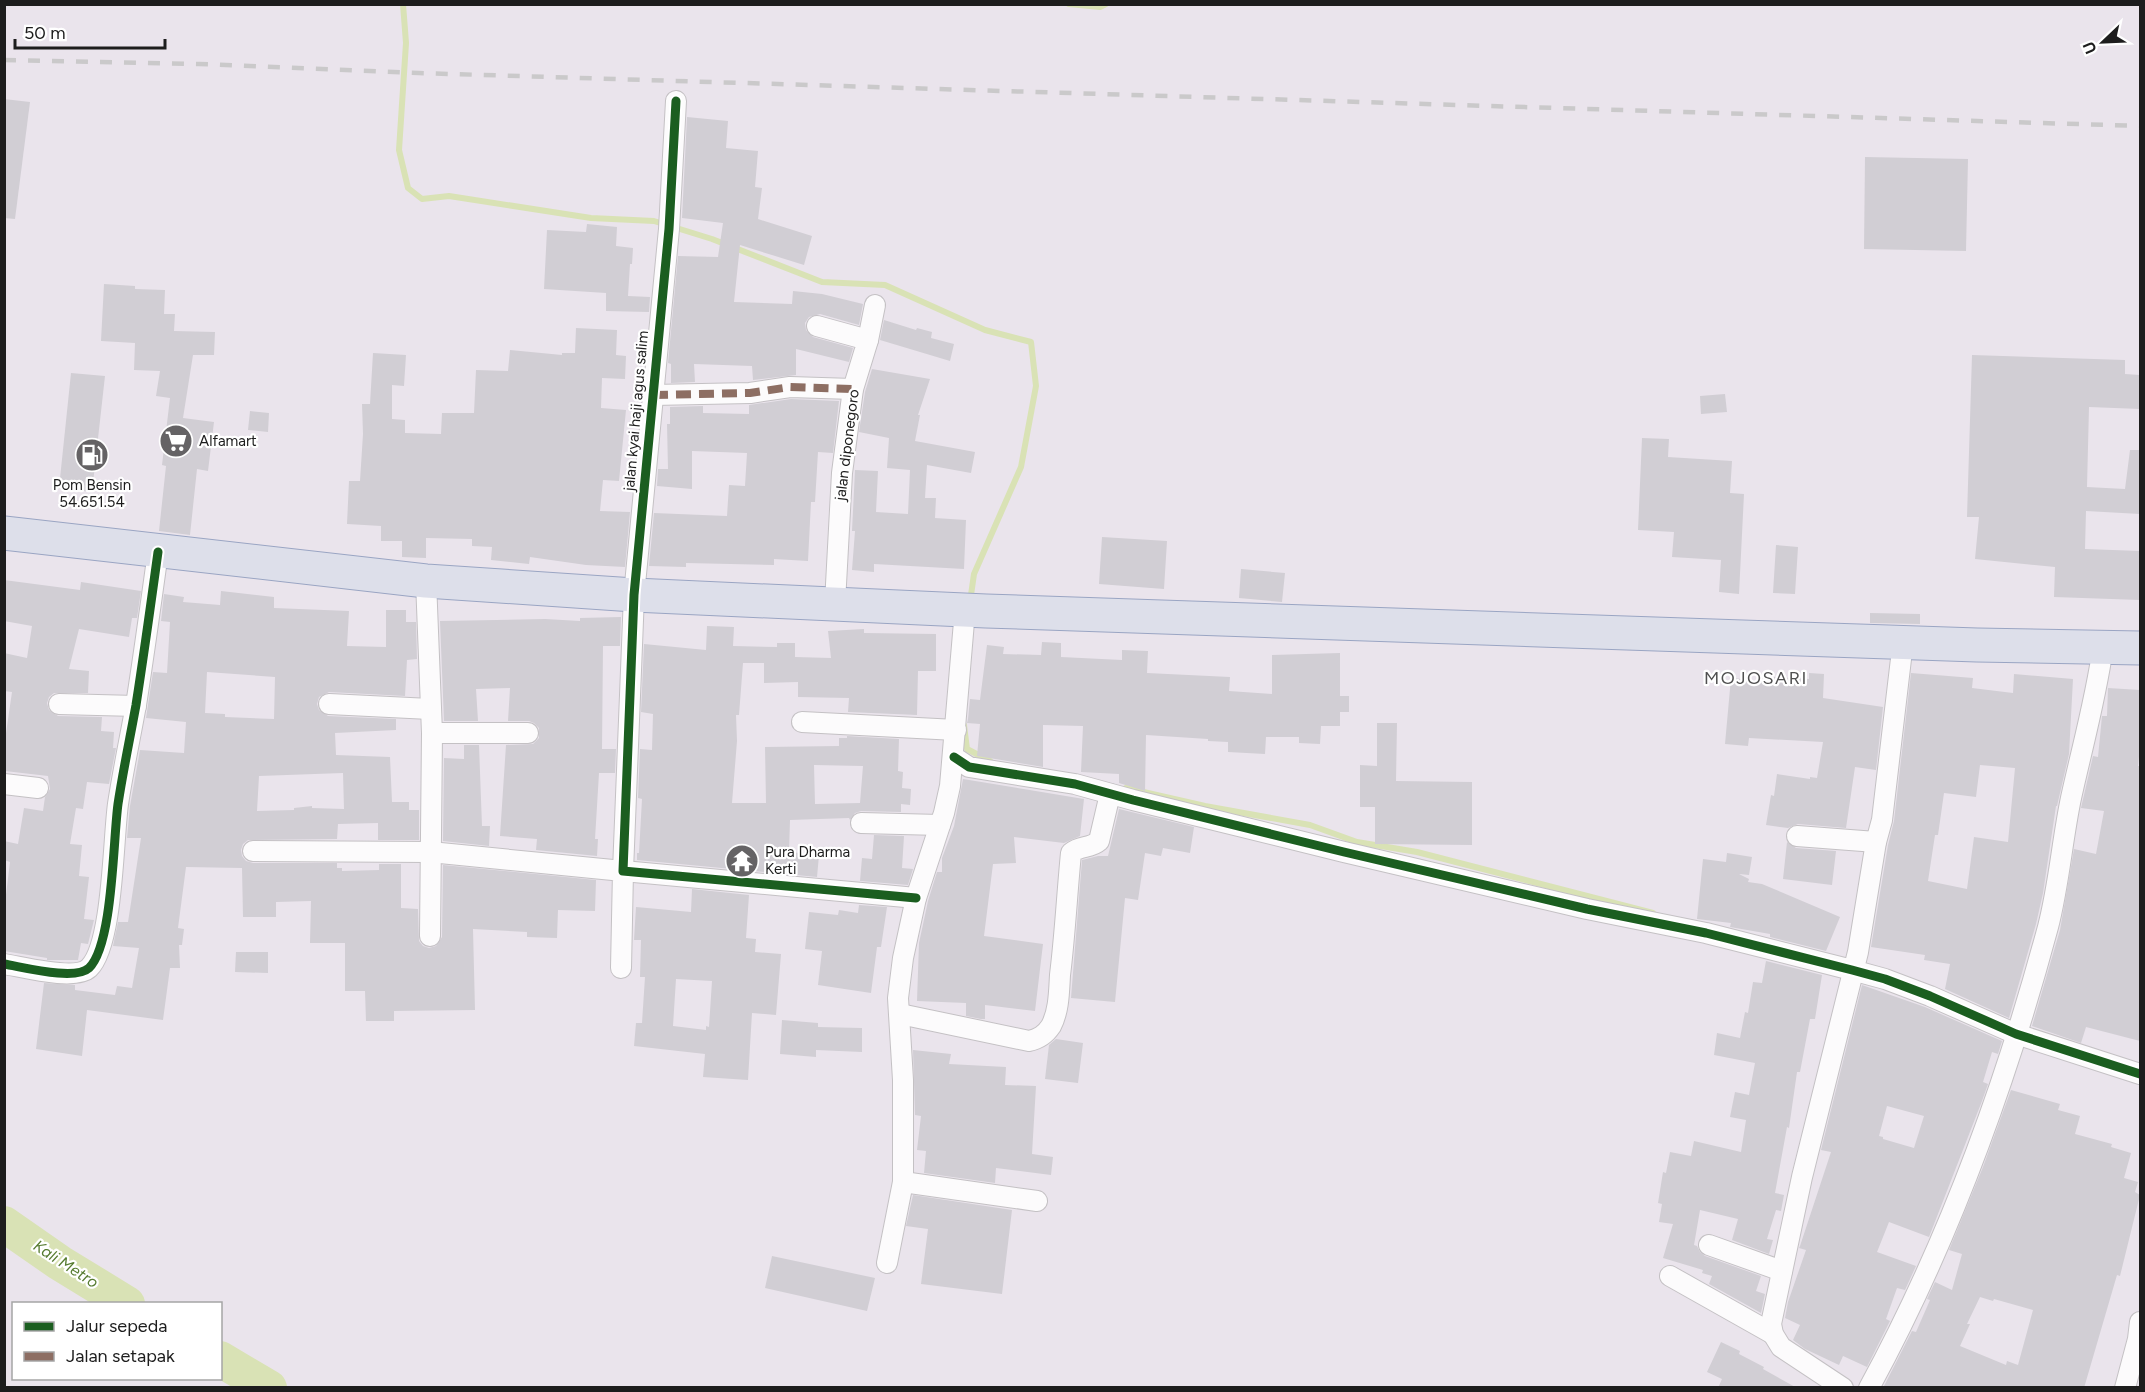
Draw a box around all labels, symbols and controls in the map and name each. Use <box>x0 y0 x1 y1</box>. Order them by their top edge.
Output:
scale bar <box>15 12 165 50</box>
north arrow <box>2073 12 2133 72</box>
text: 50 m <box>24 22 66 44</box>
text: U <box>2079 39 2101 57</box>
street label: jalan kyai haji agus salim <box>620 330 652 493</box>
street label: jalan diponegoro <box>831 388 863 503</box>
supermarket icon: Alfamart <box>158 423 194 459</box>
place label: Alfamart <box>199 432 257 450</box>
fuel station icon: Pom Bensin 54.651.54 <box>74 437 110 473</box>
place label: Pom Bensin 54.651.54 <box>53 476 131 511</box>
district label: MOJOSARI <box>1704 667 1808 689</box>
temple icon: Pura Dharma Kerti <box>724 843 760 879</box>
place label: Pura Dharma Kerti <box>765 843 850 878</box>
water label: Kali Metro <box>30 1236 102 1292</box>
legend <box>12 1302 222 1380</box>
text: Jalur sepeda <box>66 1315 167 1337</box>
text: Jalan setapak <box>66 1345 175 1367</box>

